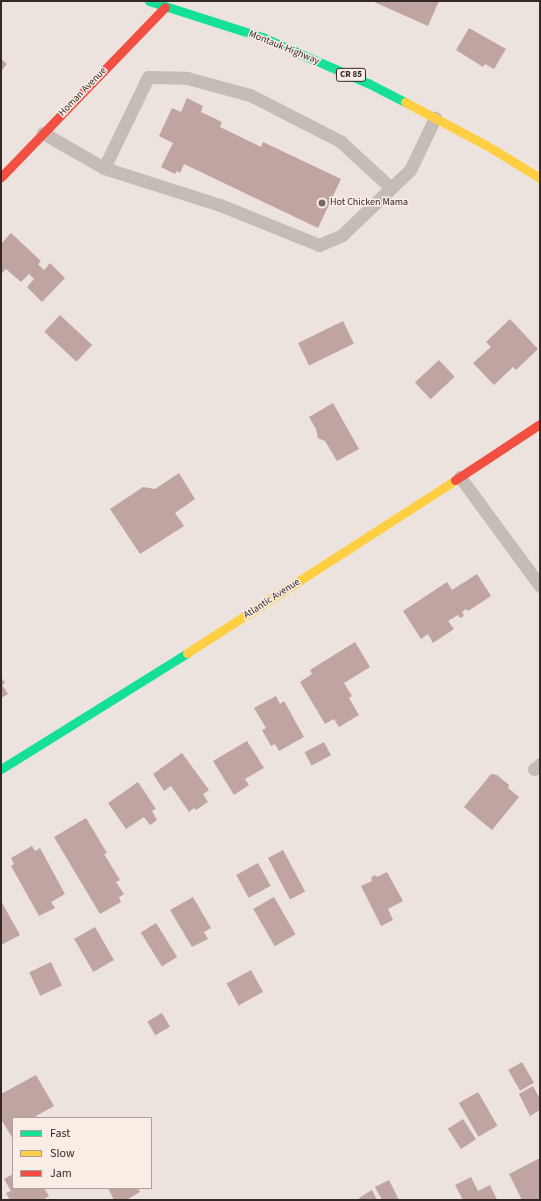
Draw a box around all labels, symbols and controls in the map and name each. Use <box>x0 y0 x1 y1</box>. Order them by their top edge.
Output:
street label: Montauk Highway <box>247 28 321 68</box>
street label: Homan Avenue <box>57 65 109 119</box>
road number: CR 85 <box>335 68 367 82</box>
place label: Hot Chicken Mama <box>330 197 408 209</box>
marker: Hot Chicken Mama <box>317 198 327 208</box>
street label: Atlantic Avenue <box>241 576 303 622</box>
legend <box>12 1117 152 1189</box>
text: Fast <box>50 1125 70 1142</box>
text: Slow <box>50 1145 75 1162</box>
text: Jam <box>50 1165 72 1182</box>

